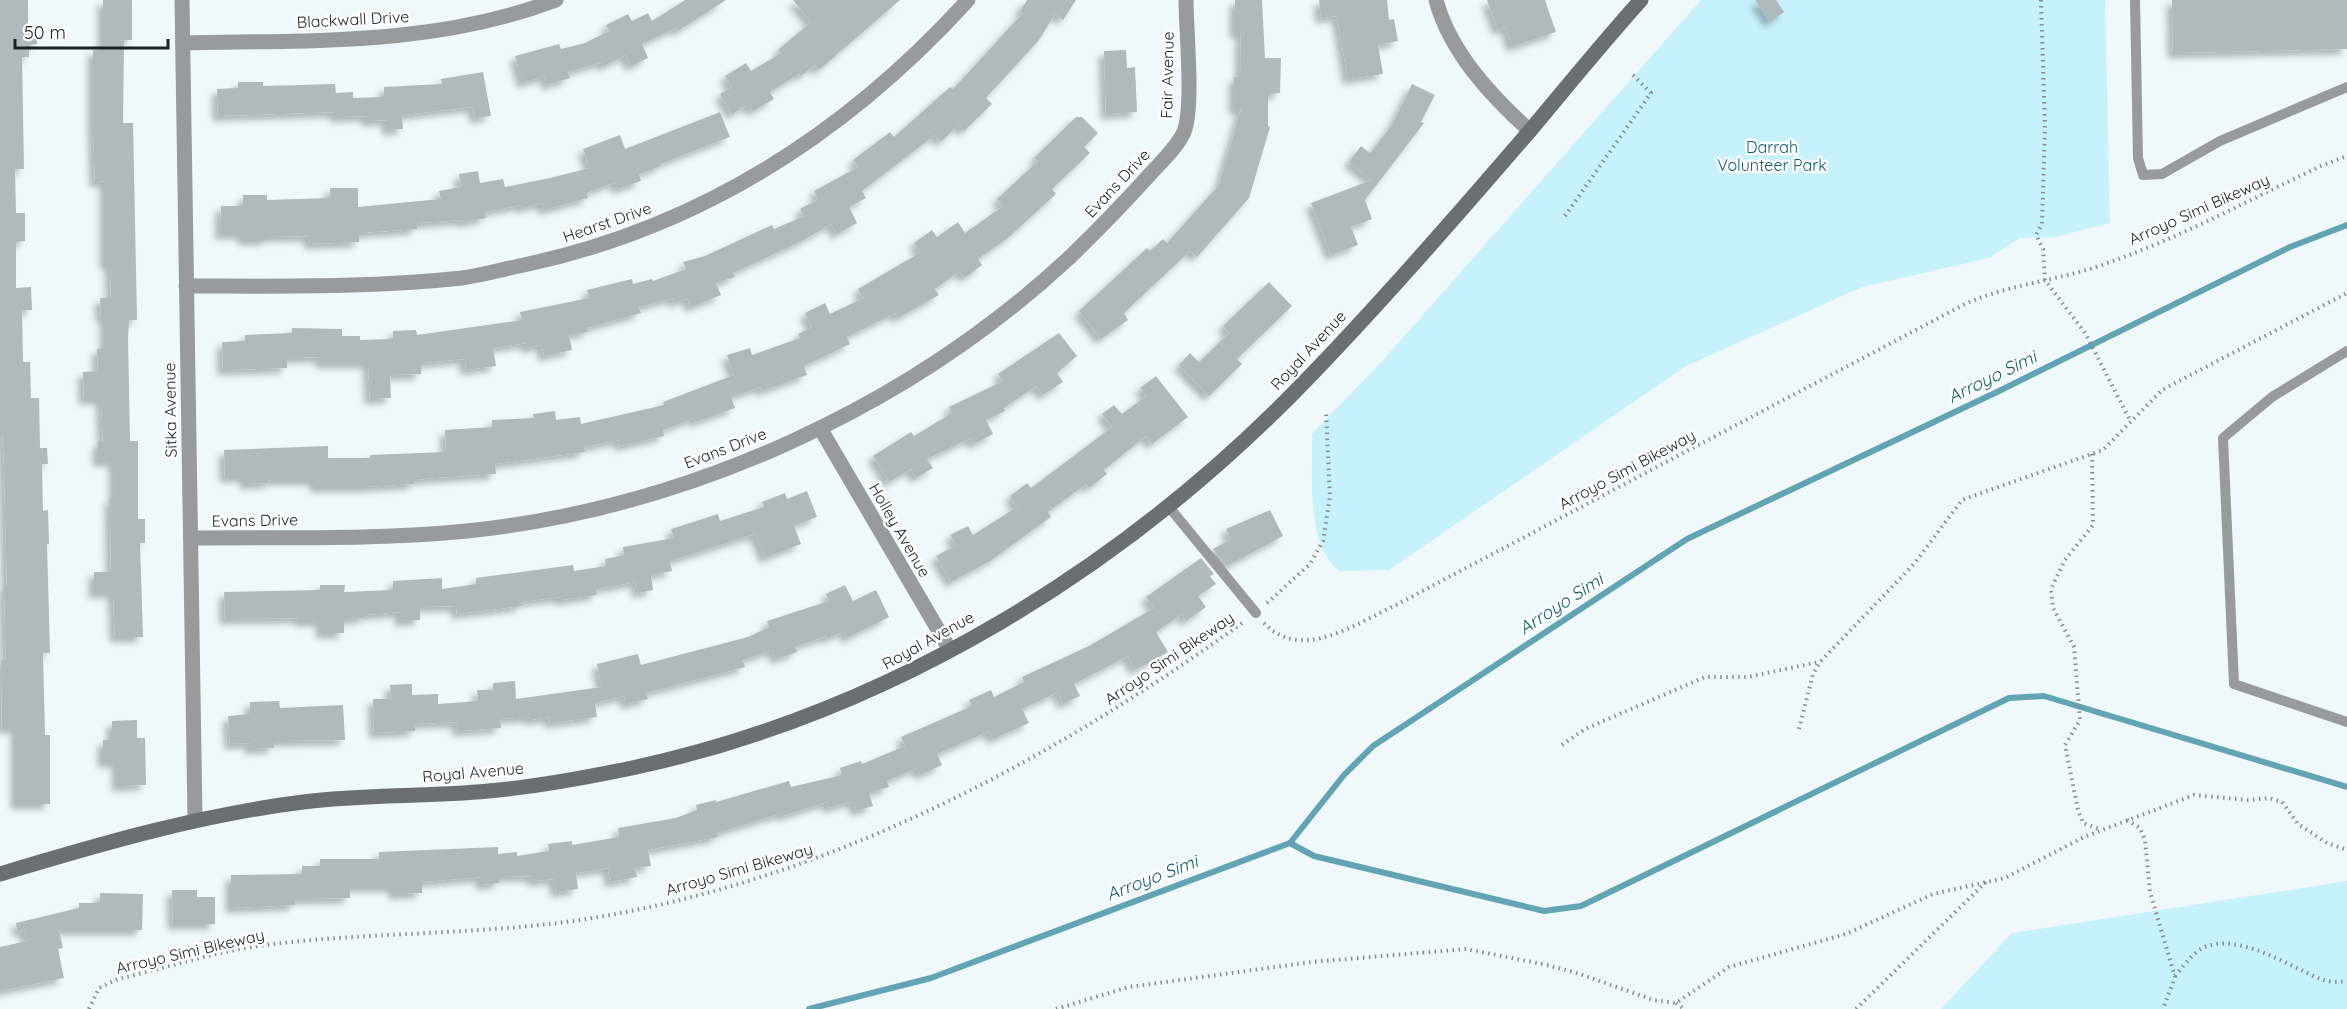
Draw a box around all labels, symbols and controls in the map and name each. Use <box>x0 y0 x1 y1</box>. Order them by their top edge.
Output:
street label: Blackwall Drive <box>296 6 410 32</box>
scale bar <box>15 12 168 50</box>
text: 50 m <box>24 21 66 44</box>
street label: Fair Avenue <box>1156 31 1178 119</box>
park label: Darrah Volunteer Park <box>1717 137 1827 175</box>
street label: Evans Drive <box>1080 145 1154 221</box>
street label: Arroyo Simi Bikeway <box>2126 169 2272 249</box>
street label: Hearst Drive <box>560 198 654 246</box>
street label: Royal Avenue <box>1266 306 1350 394</box>
water label: Arroyo Simi <box>1944 344 2042 408</box>
street label: Sitka Avenue <box>159 362 181 458</box>
street label: Evans Drive <box>681 423 769 473</box>
street label: Arroyo Simi Bikeway <box>1555 425 1699 513</box>
street label: Holley Avenue <box>865 479 935 581</box>
street label: Evans Drive <box>212 509 298 531</box>
water label: Arroyo Simi <box>1514 567 1609 639</box>
street label: Royal Avenue <box>879 607 977 673</box>
street label: Arroyo Simi Bikeway <box>1100 607 1238 709</box>
street label: Royal Avenue <box>421 758 525 786</box>
street label: Arroyo Simi Bikeway <box>663 838 815 900</box>
water label: Arroyo Simi <box>1103 849 1203 905</box>
street label: Arroyo Simi Bikeway <box>114 924 266 978</box>

